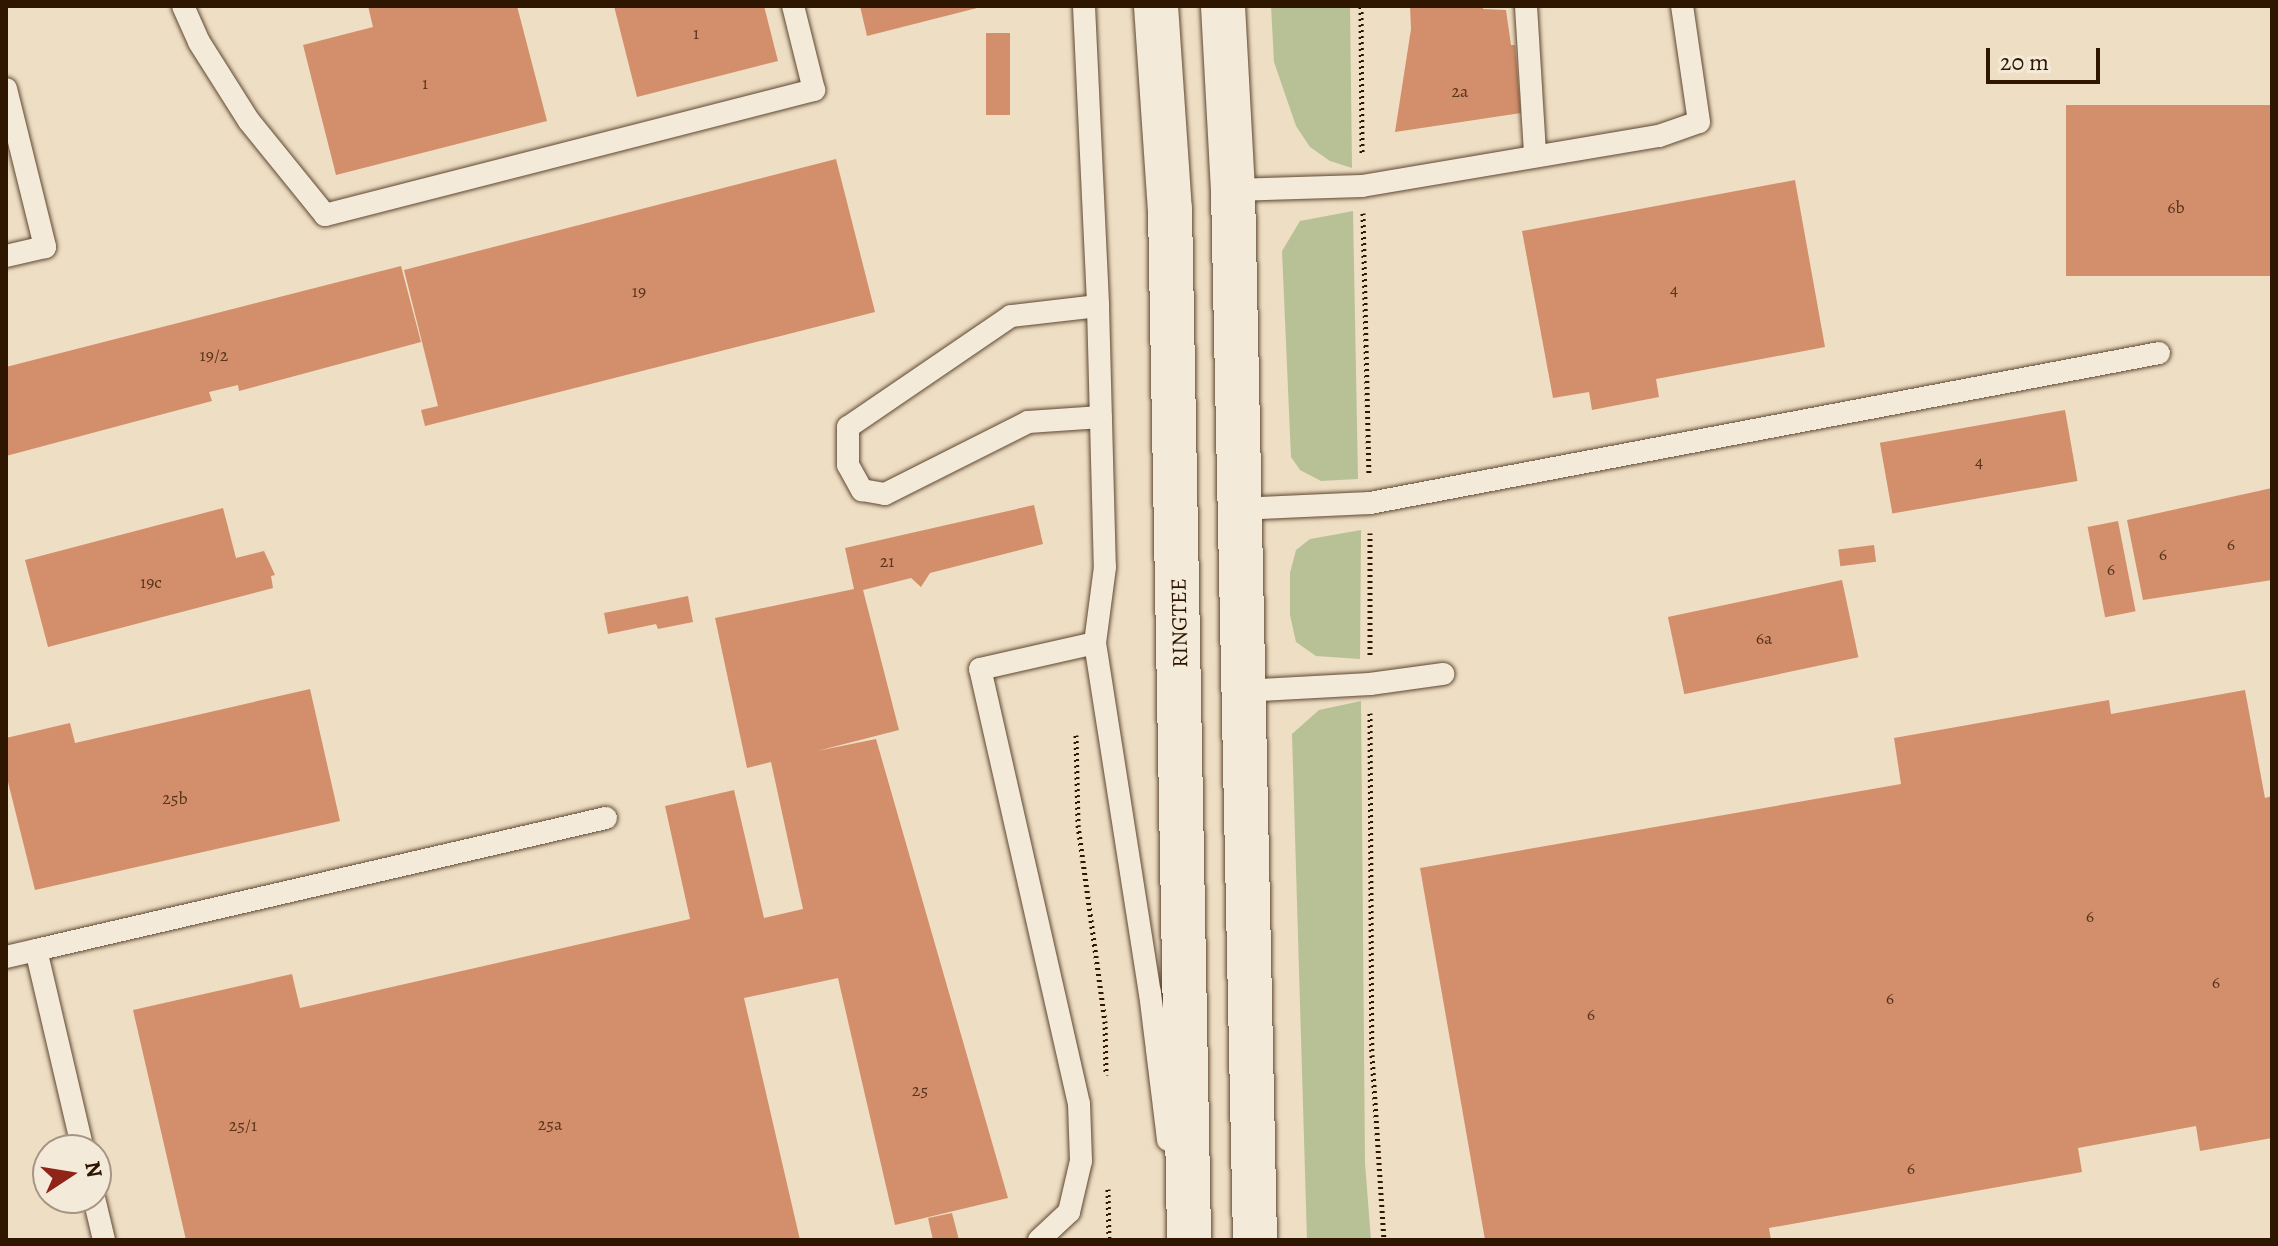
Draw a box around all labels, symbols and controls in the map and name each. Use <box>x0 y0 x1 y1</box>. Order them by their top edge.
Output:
house number: 1 <box>693 22 699 44</box>
scale bar <box>1990 32 2104 82</box>
text: 20 m <box>2000 46 2049 78</box>
house number: 1 <box>422 72 428 94</box>
house number: 2a <box>1452 80 1468 102</box>
house number: 6b <box>2167 196 2185 218</box>
house number: 4 <box>1670 278 1678 300</box>
house number: 19 <box>632 280 646 302</box>
house number: 19/2 <box>200 344 228 366</box>
house number: 4 <box>1975 450 1983 472</box>
house number: 6 <box>2227 533 2235 555</box>
house number: 6 <box>2159 543 2167 565</box>
house number: 21 <box>880 550 894 572</box>
house number: 6 <box>2107 558 2115 580</box>
house number: 19c <box>140 571 162 593</box>
street label: RINGTEE <box>1166 578 1194 668</box>
house number: 6a <box>1756 627 1772 649</box>
house number: 25b <box>162 787 188 809</box>
house number: 6 <box>2086 905 2094 927</box>
house number: 6 <box>2212 971 2220 993</box>
house number: 6 <box>1886 987 1894 1009</box>
house number: 6 <box>1587 1003 1595 1025</box>
house number: 25 <box>912 1079 928 1101</box>
house number: 25a <box>538 1113 562 1135</box>
house number: 25/1 <box>229 1114 257 1136</box>
north arrow <box>32 1134 112 1214</box>
house number: 6 <box>1907 1157 1915 1179</box>
text: N <box>77 1158 110 1180</box>

